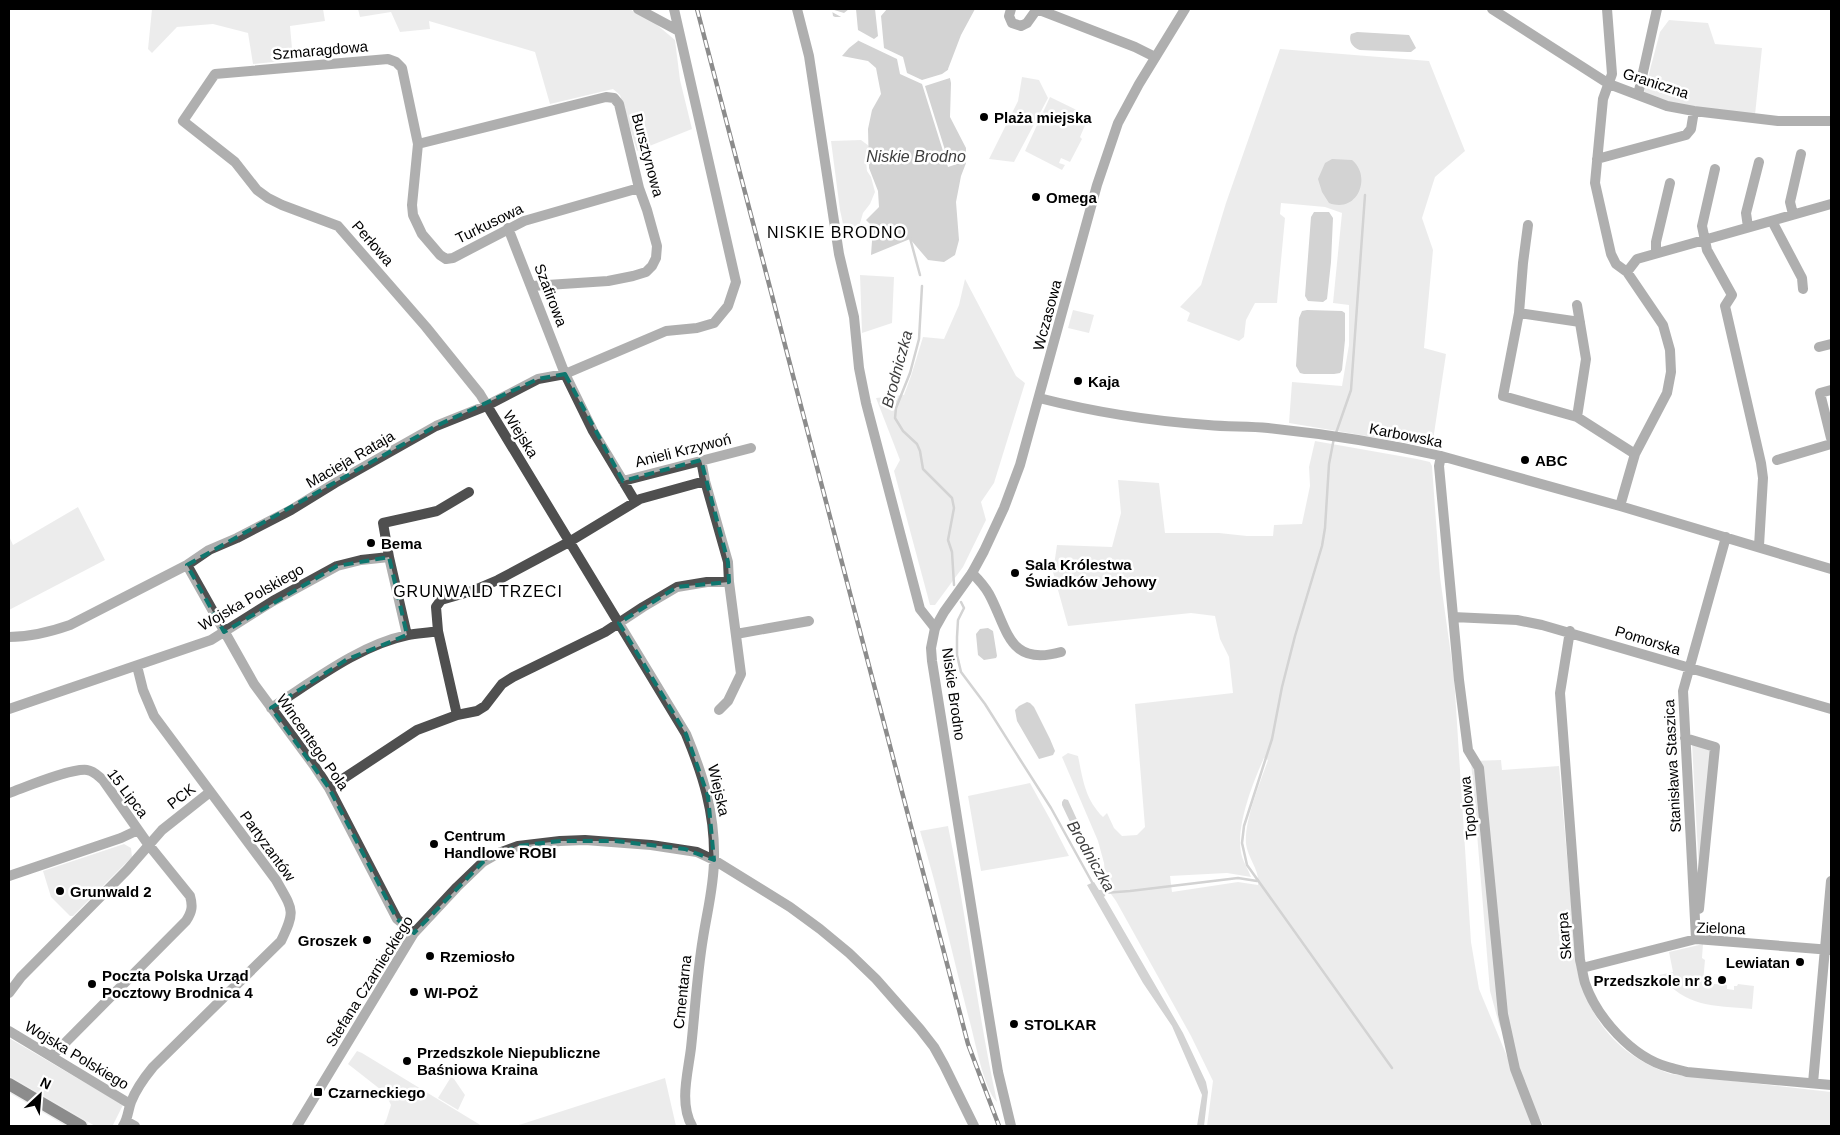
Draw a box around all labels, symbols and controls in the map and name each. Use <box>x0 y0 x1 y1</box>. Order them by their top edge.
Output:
street label: Szmaragdowa <box>271 37 369 63</box>
street label: Graniczna <box>1621 64 1692 102</box>
place label: Plaża miejska <box>994 109 1092 126</box>
street label: Bursztynowa <box>629 111 667 199</box>
marker: Plaża miejska <box>978 111 990 123</box>
water label: Niskie Brodno <box>866 148 966 165</box>
place label: Omega <box>1046 189 1098 206</box>
marker: Omega <box>1030 191 1042 203</box>
street label: Turkusowa <box>453 199 526 247</box>
street label: Perłowa <box>349 217 398 270</box>
district label: NISKIE BRODNO <box>767 224 907 241</box>
street label: Szafirowa <box>531 261 571 329</box>
street label: Wczasowa <box>1029 277 1065 352</box>
water label: Brodniczka <box>879 328 915 409</box>
place label: Kaja <box>1088 373 1120 390</box>
marker: Kaja <box>1072 375 1084 387</box>
street label: Wiejska <box>500 407 542 461</box>
street label: Karbowska <box>1368 420 1445 451</box>
street label: Macieja Rataja <box>303 427 398 491</box>
street label: Anieli Krzywoń <box>633 430 733 470</box>
place label: ABC <box>1535 452 1568 469</box>
marker: ABC <box>1519 454 1531 466</box>
place label: Bema <box>381 535 423 552</box>
marker: Bema <box>365 537 377 549</box>
place label: Sala Królestwa Świadków Jehowy <box>1025 556 1157 590</box>
street label: Wojska Polskiego <box>196 560 306 634</box>
marker: Sala Królestwa Świadków Jehowy <box>1009 567 1021 579</box>
district label: GRUNWALD TRZECI <box>393 583 563 600</box>
street label: Pomorska <box>1613 622 1683 658</box>
street label: Niskie Brodno <box>939 647 969 741</box>
street label: Wincentego Pola <box>274 691 353 794</box>
street label: Stanisława Staszica <box>1660 698 1684 833</box>
street label: Wiejska <box>705 763 733 818</box>
street label: 15 Lipca <box>104 765 152 821</box>
street label: Topolowa <box>1456 775 1480 840</box>
street label: PCK <box>164 780 198 812</box>
street label: Partyzantów <box>237 808 299 885</box>
water label: Brodniczka <box>1064 817 1118 895</box>
place label: Centrum Handlowe ROBI <box>444 827 557 861</box>
marker: Centrum Handlowe ROBI <box>428 838 440 850</box>
place label: Grunwald 2 <box>70 883 152 900</box>
marker: Grunwald 2 <box>54 885 66 897</box>
street label: Skarpa <box>1553 911 1575 960</box>
street label: Stefana Czarnieckiego <box>322 912 416 1050</box>
street label: Zielona <box>1696 919 1747 937</box>
place label: Groszek <box>298 932 358 949</box>
marker: Groszek <box>361 934 373 946</box>
place label: Rzemiosło <box>440 948 515 965</box>
marker: Rzemiosło <box>424 950 436 962</box>
street label: Cmentarna <box>670 954 694 1030</box>
place label: Lewiatan <box>1726 954 1790 971</box>
marker: Lewiatan <box>1794 956 1806 968</box>
place label: Poczta Polska Urząd Pocztowy Brodnica 4 <box>102 967 254 1001</box>
place label: Przedszkole nr 8 <box>1594 972 1712 989</box>
marker: Przedszkole nr 8 <box>1716 974 1728 986</box>
marker: Poczta Polska Urząd Pocztowy Brodnica 4 <box>86 978 98 990</box>
place label: WI-POŻ <box>424 984 478 1001</box>
marker: WI-POŻ <box>408 986 420 998</box>
place label: STOLKAR <box>1024 1016 1096 1033</box>
street label: Wojska Polskiego <box>22 1017 132 1093</box>
marker: STOLKAR <box>1008 1018 1020 1030</box>
place label: Przedszkole Niepubliczne Baśniowa Kraina <box>417 1044 600 1078</box>
marker: Przedszkole Niepubliczne Baśniowa Kraina <box>401 1055 413 1067</box>
north arrow <box>15 1070 65 1120</box>
text: N <box>38 1074 54 1093</box>
place label: Czarneckiego <box>328 1084 426 1101</box>
marker: Czarneckiego <box>312 1086 324 1098</box>

